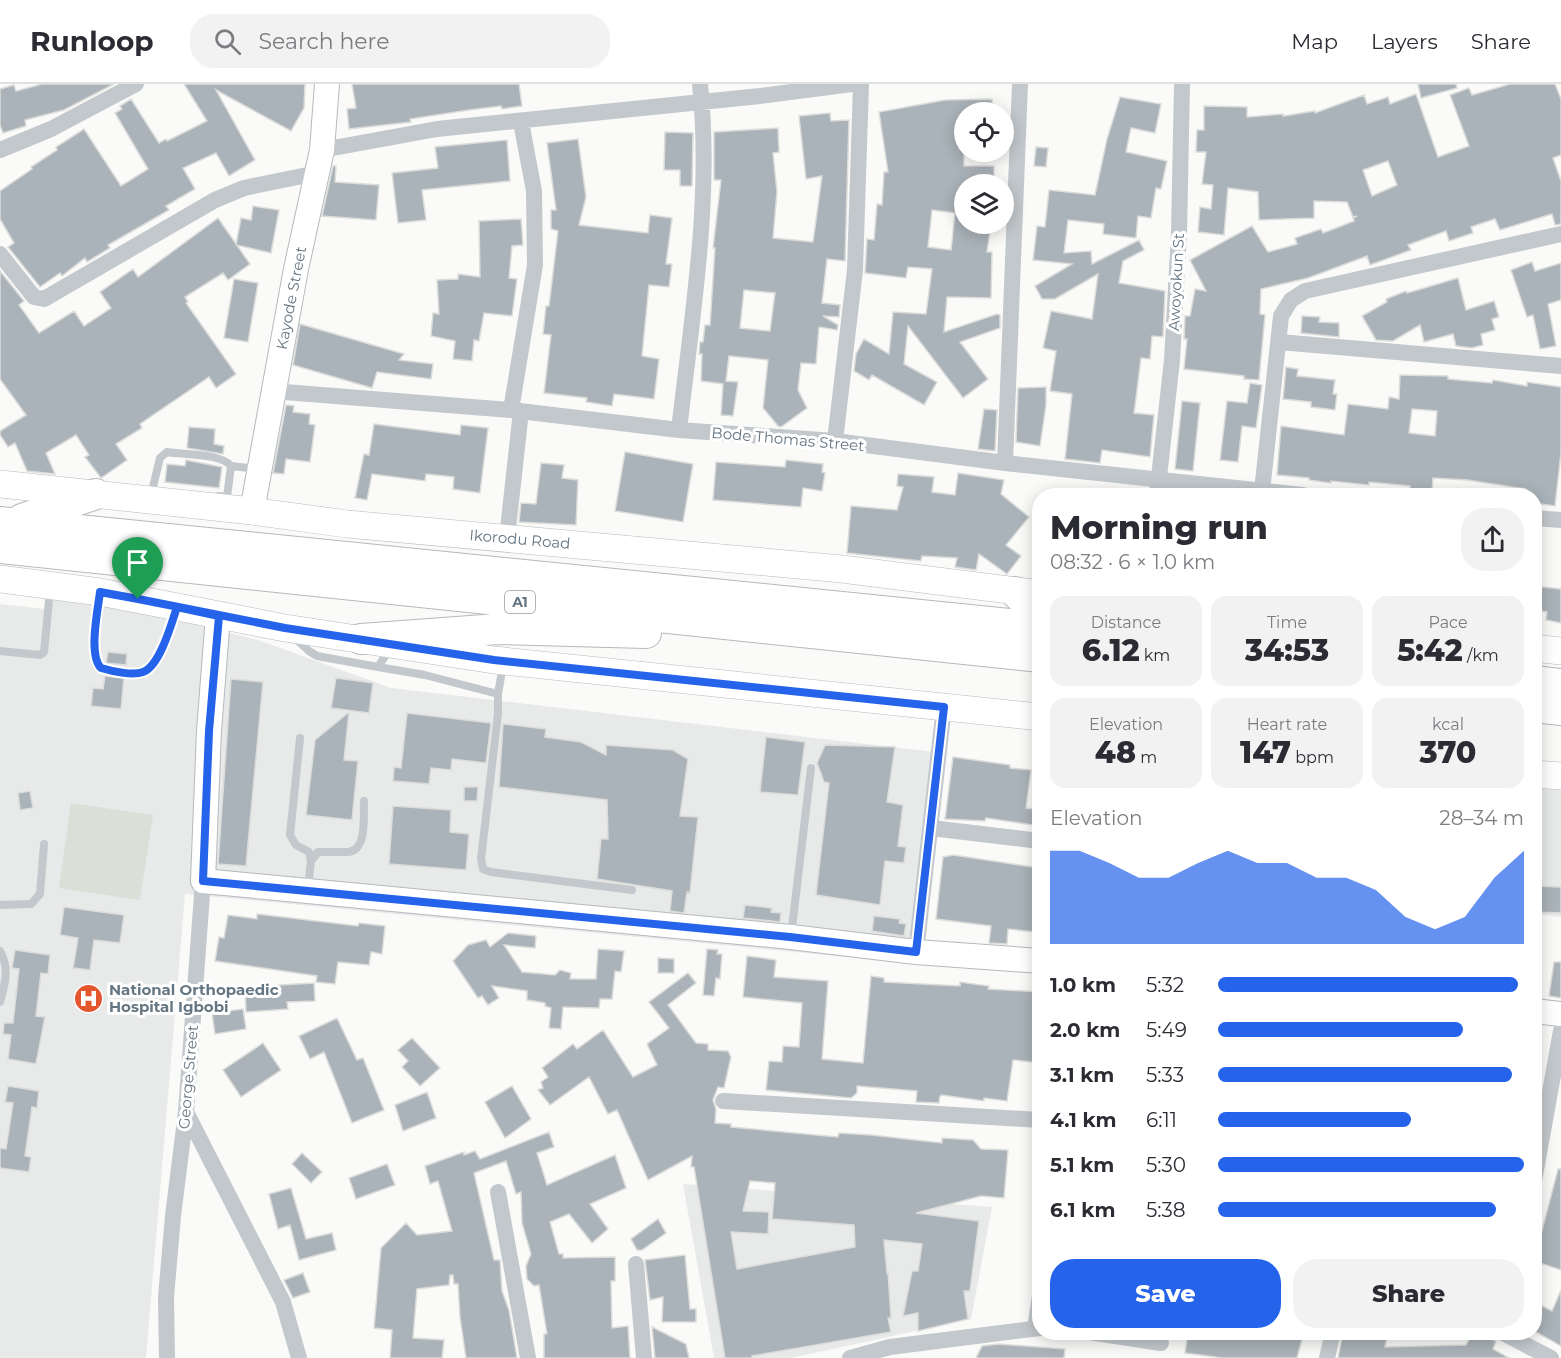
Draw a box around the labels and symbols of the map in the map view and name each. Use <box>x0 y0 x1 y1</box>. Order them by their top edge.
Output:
street label: Awoyokun St <box>1164 233 1188 331</box>
street label: Kayode Street <box>272 245 310 351</box>
street label: Bode Thomas Street <box>711 423 865 455</box>
street label: Ikorodu Road <box>469 525 571 553</box>
pin <box>112 537 163 599</box>
road number: A1 <box>505 591 535 613</box>
place label: National Orthopaedic Hospital Igbobi <box>109 980 279 1016</box>
hospital icon: National Orthopaedic Hospital Igbobi <box>72 982 104 1014</box>
street label: George Street <box>174 1024 202 1130</box>

